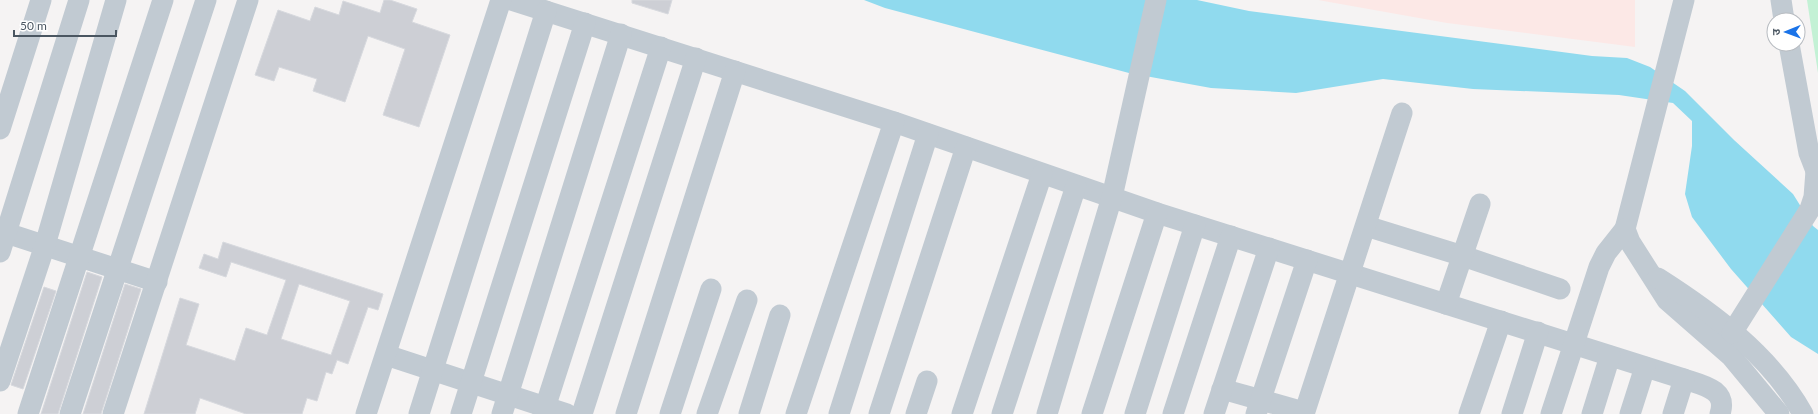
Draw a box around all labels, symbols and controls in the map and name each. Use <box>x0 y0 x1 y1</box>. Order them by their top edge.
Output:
scale bar <box>14 12 116 38</box>
north arrow <box>1766 12 1806 52</box>
text: 50 m <box>20 18 47 33</box>
text: उ <box>1769 28 1782 36</box>

